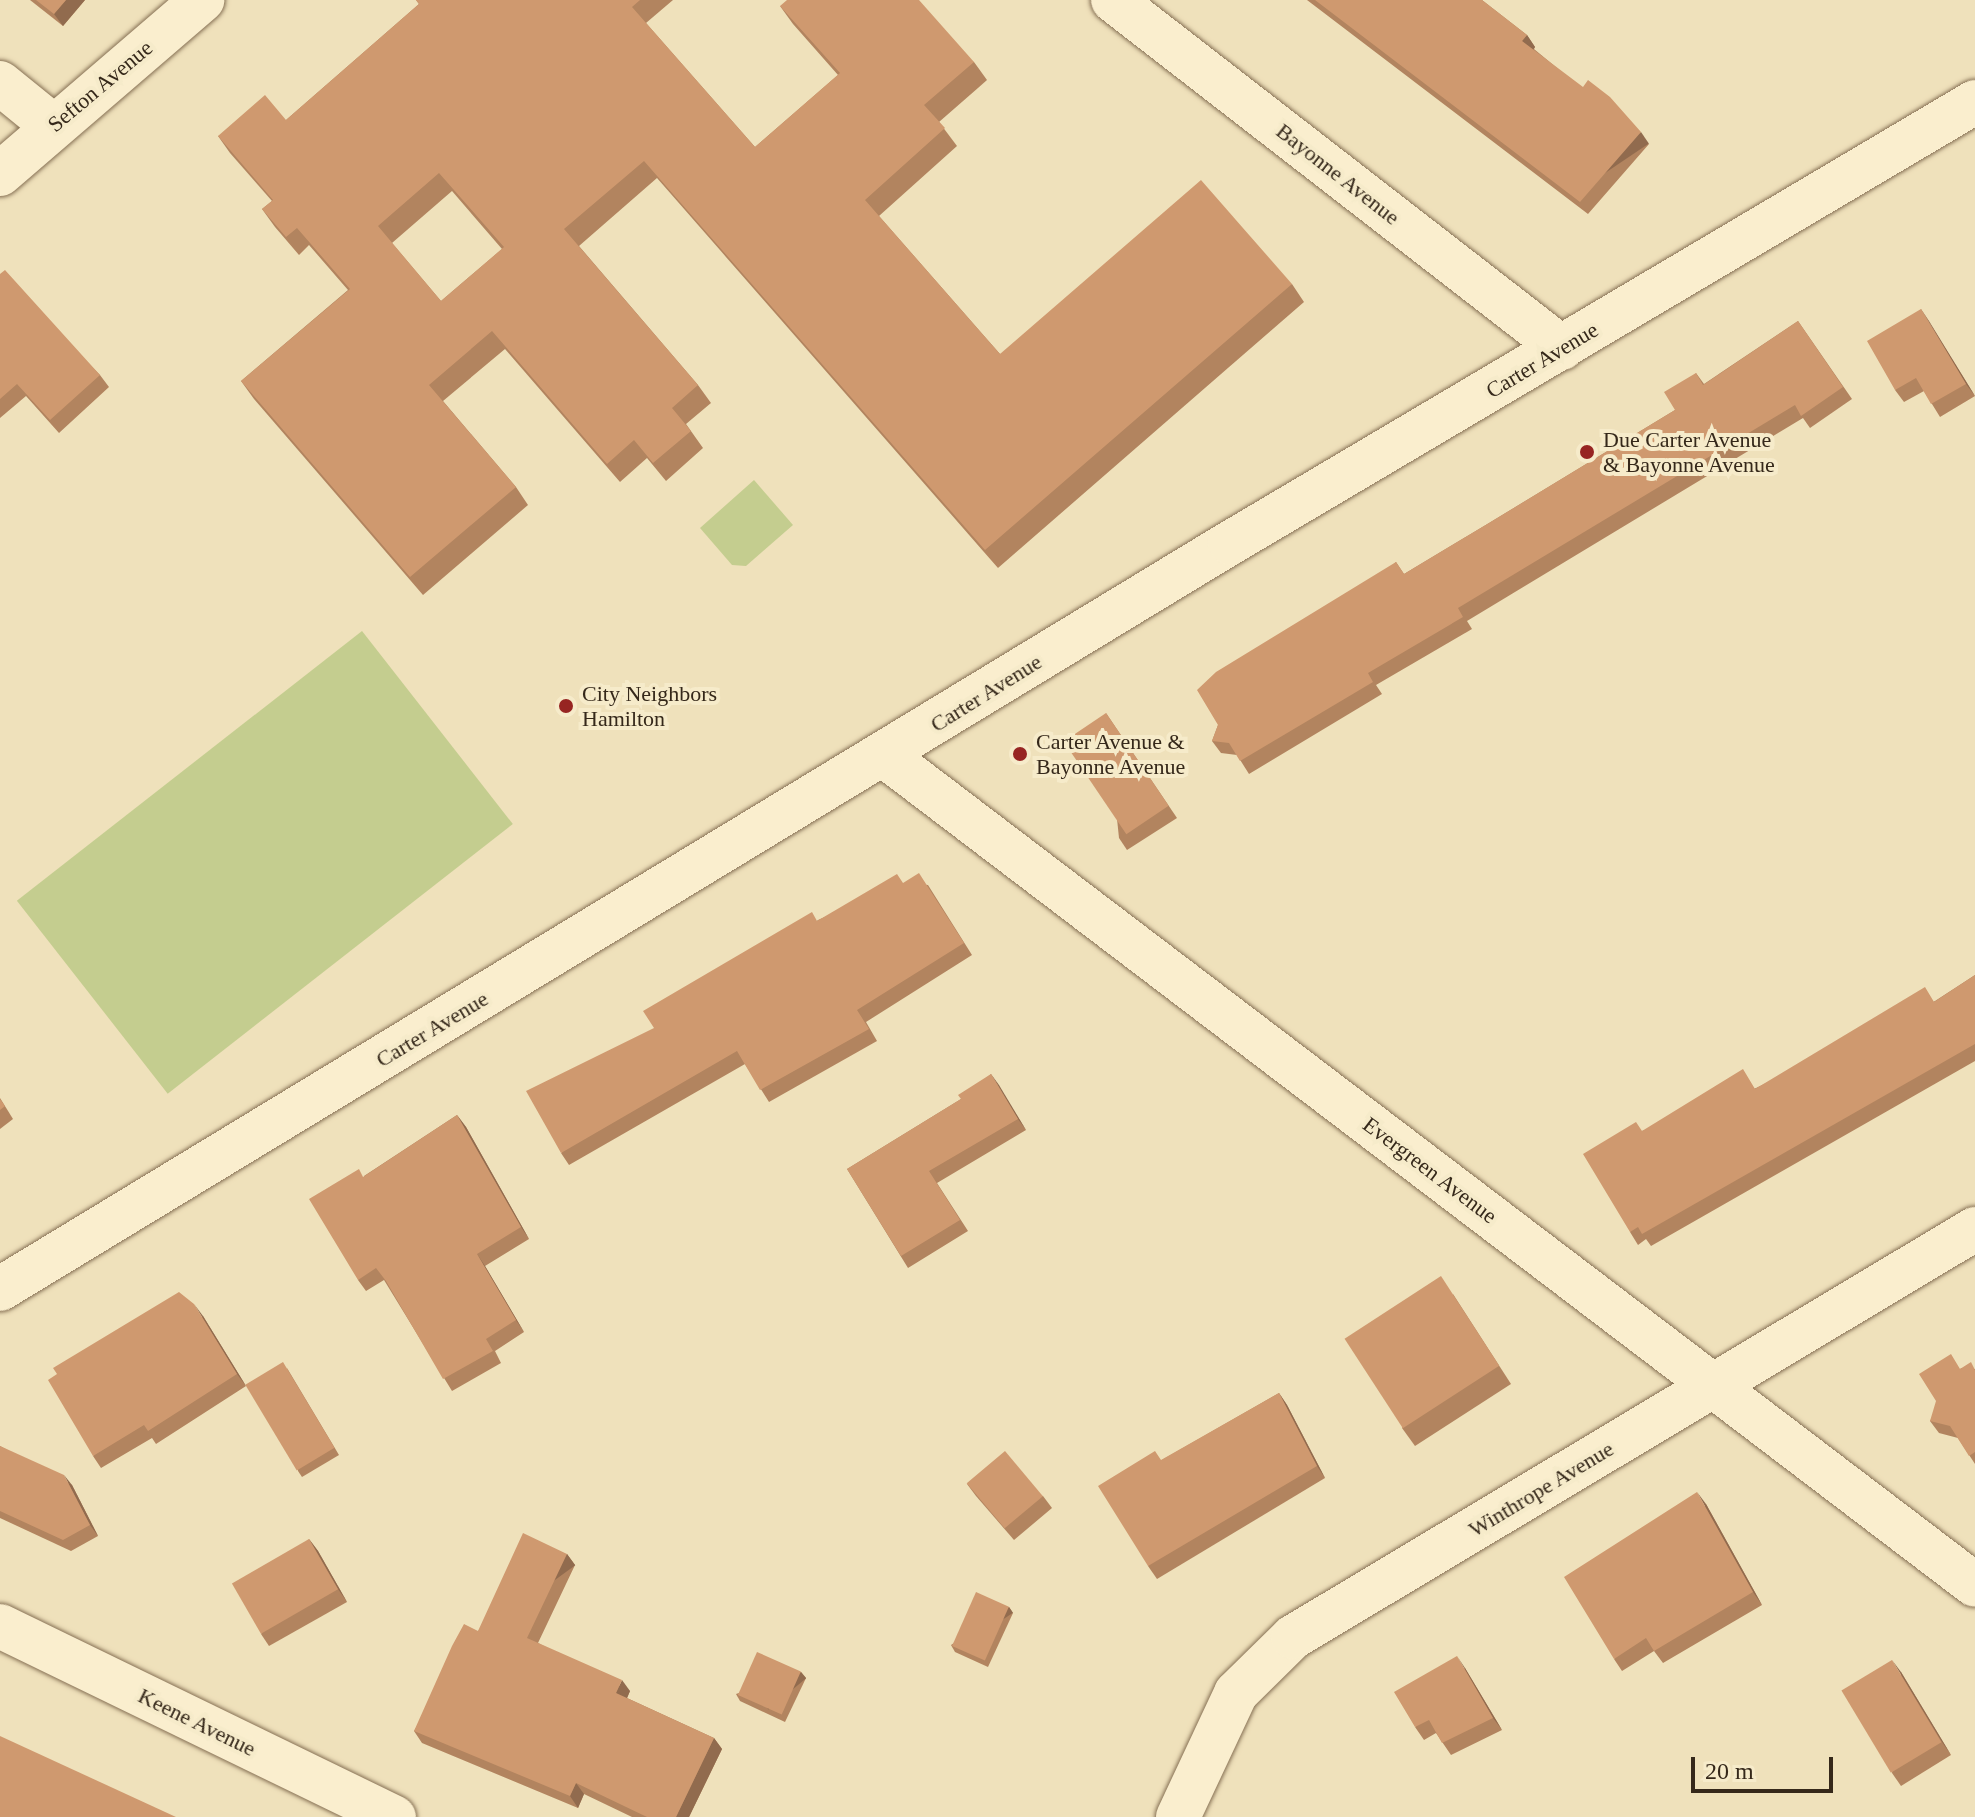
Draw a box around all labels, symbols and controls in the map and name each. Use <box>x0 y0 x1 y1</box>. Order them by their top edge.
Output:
street label: Sefton Avenue <box>42 34 158 138</box>
street label: Bayonne Avenue <box>1271 117 1405 231</box>
street label: Carter Avenue <box>1481 316 1603 404</box>
place label: Due Carter Avenue & Bayonne Avenue <box>1603 426 1776 478</box>
marker: Due Carter Avenue & Bayonne Avenue <box>1578 443 1596 461</box>
street label: Carter Avenue <box>925 648 1047 738</box>
place label: City Neighbors Hamilton <box>582 680 717 732</box>
marker: City Neighbors Hamilton <box>557 697 575 715</box>
place label: Carter Avenue & Bayonne Avenue <box>1036 728 1186 780</box>
marker: Carter Avenue & Bayonne Avenue <box>1011 745 1029 763</box>
street label: Carter Avenue <box>371 985 493 1073</box>
street label: Evergreen Avenue <box>1357 1111 1503 1229</box>
street label: Winthrope Avenue <box>1463 1435 1619 1543</box>
street label: Keene Avenue <box>133 1682 261 1762</box>
scale bar <box>1695 1741 1837 1791</box>
text: 20 m <box>1705 1758 1754 1784</box>

